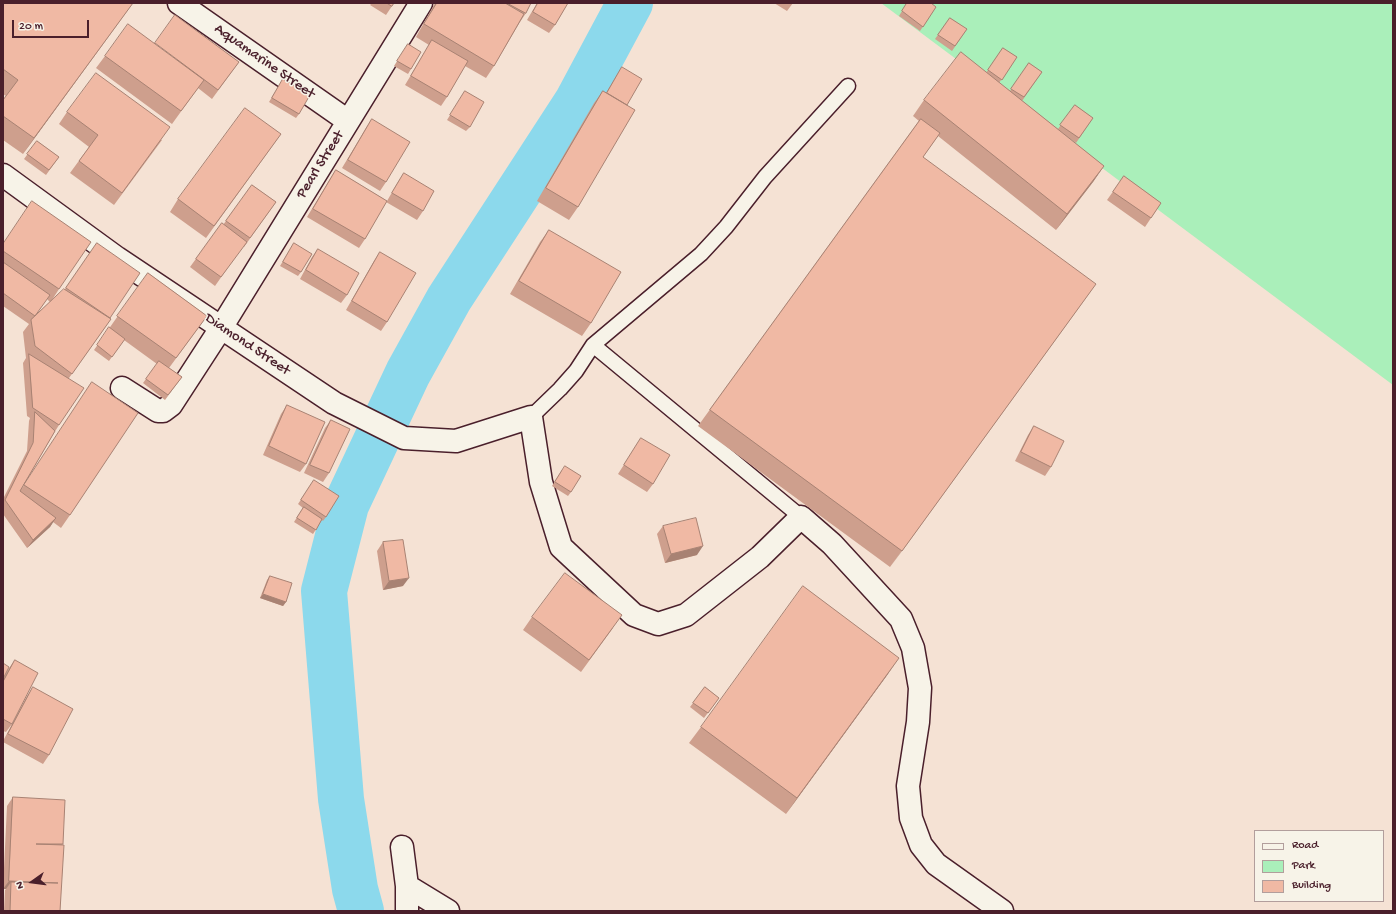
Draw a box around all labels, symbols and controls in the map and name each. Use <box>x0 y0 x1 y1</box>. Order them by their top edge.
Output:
scale bar <box>14 12 91 38</box>
text: 20 m <box>19 20 43 34</box>
street label: Aquamarine Street <box>210 20 318 104</box>
street label: Pearl Street <box>293 128 349 202</box>
street label: Diamond Street <box>201 310 293 380</box>
legend <box>1254 830 1384 902</box>
text: Road <box>1292 839 1318 853</box>
text: Park <box>1292 859 1315 873</box>
north arrow <box>12 862 52 902</box>
text: Building <box>1292 879 1331 893</box>
text: N <box>14 880 27 890</box>

